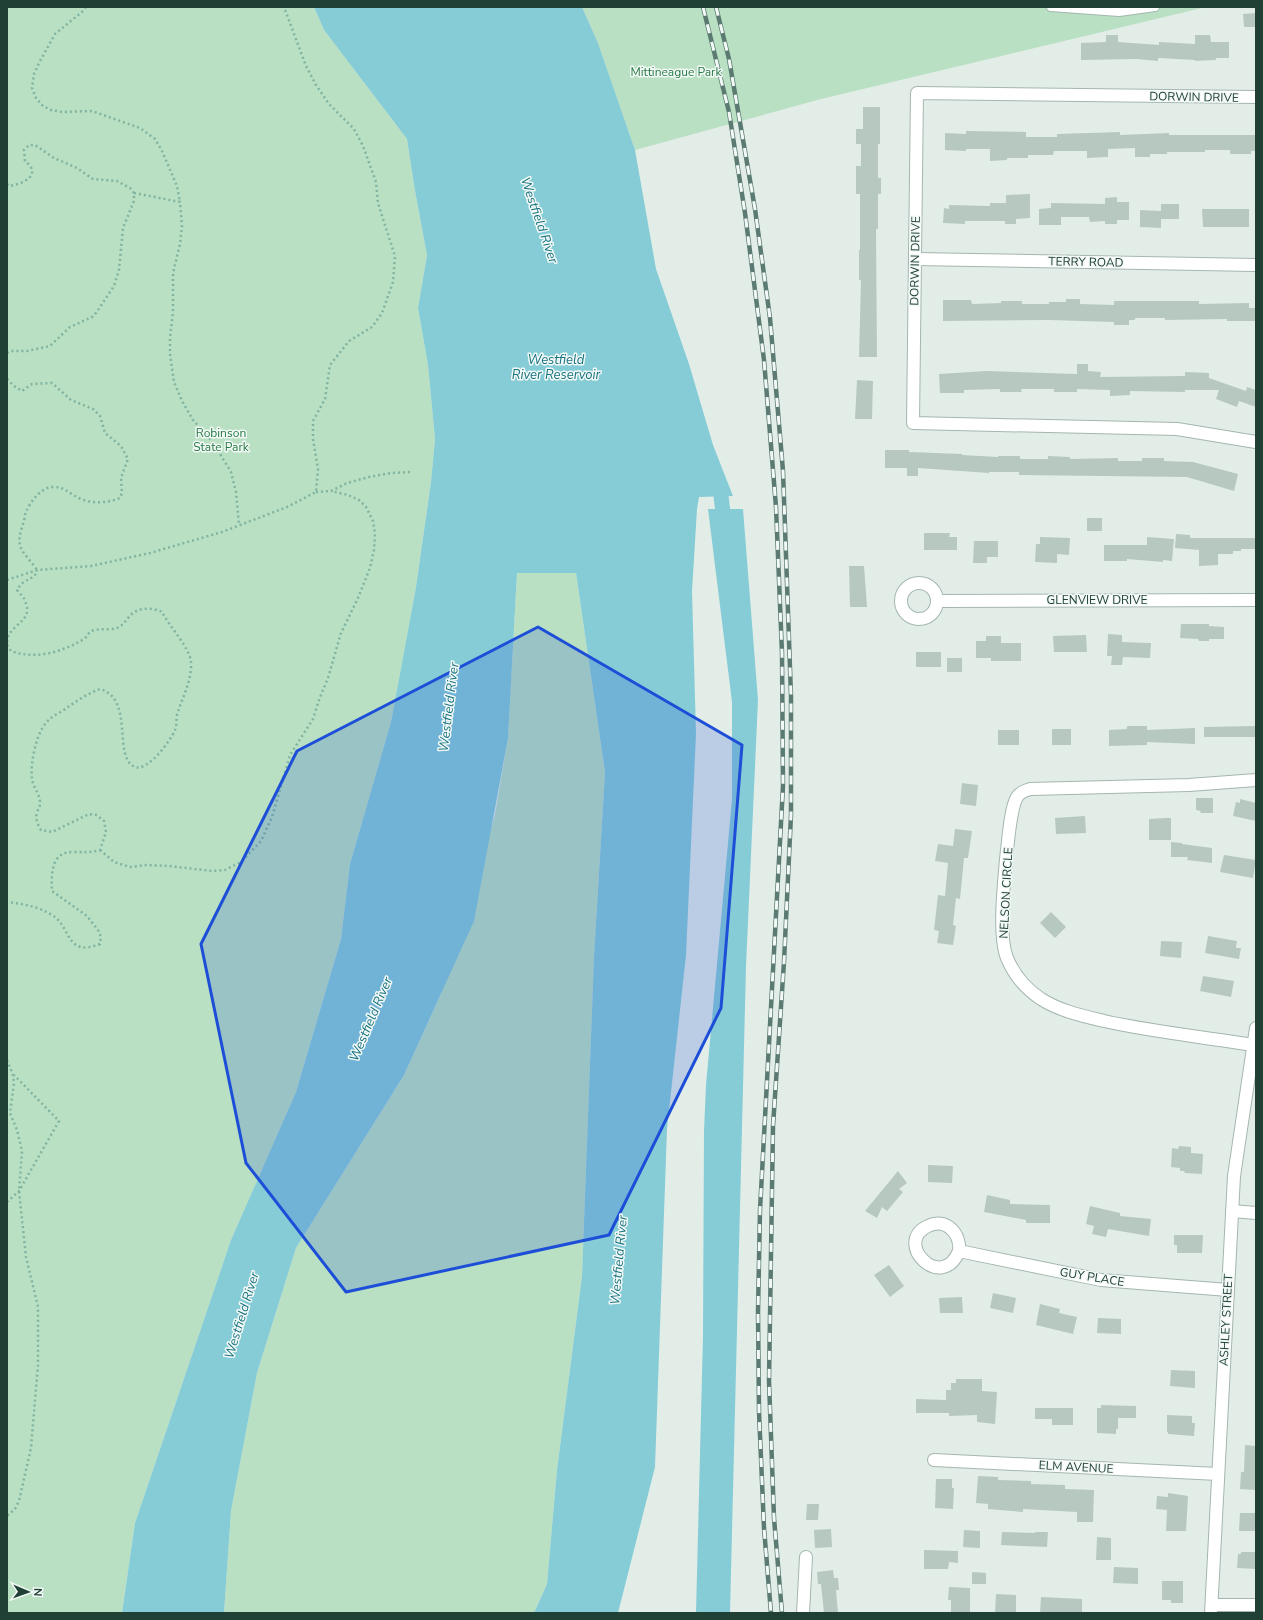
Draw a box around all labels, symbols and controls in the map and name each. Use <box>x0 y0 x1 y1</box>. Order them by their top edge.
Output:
park label: Mittineague Park <box>631 64 722 80</box>
street label: DORWIN DRIVE <box>1149 88 1239 106</box>
water label: Westfield River <box>516 175 562 266</box>
street label: DORWIN DRIVE <box>906 216 924 306</box>
street label: TERRY ROAD <box>1048 253 1124 271</box>
water label: Westfield River Reservoir <box>512 351 601 384</box>
park label: Robinson State Park <box>193 425 250 455</box>
street label: GLENVIEW DRIVE <box>1047 592 1147 608</box>
water label: Westfield River <box>435 661 463 753</box>
street label: NELSON CIRCLE <box>996 847 1016 939</box>
water label: Westfield River <box>345 974 397 1064</box>
water label: Westfield River <box>606 1214 632 1306</box>
street label: GUY PLACE <box>1059 1264 1125 1290</box>
water label: Westfield River <box>220 1269 264 1361</box>
street label: ASHLEY STREET <box>1216 1273 1236 1367</box>
street label: ELM AVENUE <box>1038 1457 1114 1477</box>
north arrow <box>8 1572 48 1612</box>
text: N <box>30 1588 45 1597</box>

